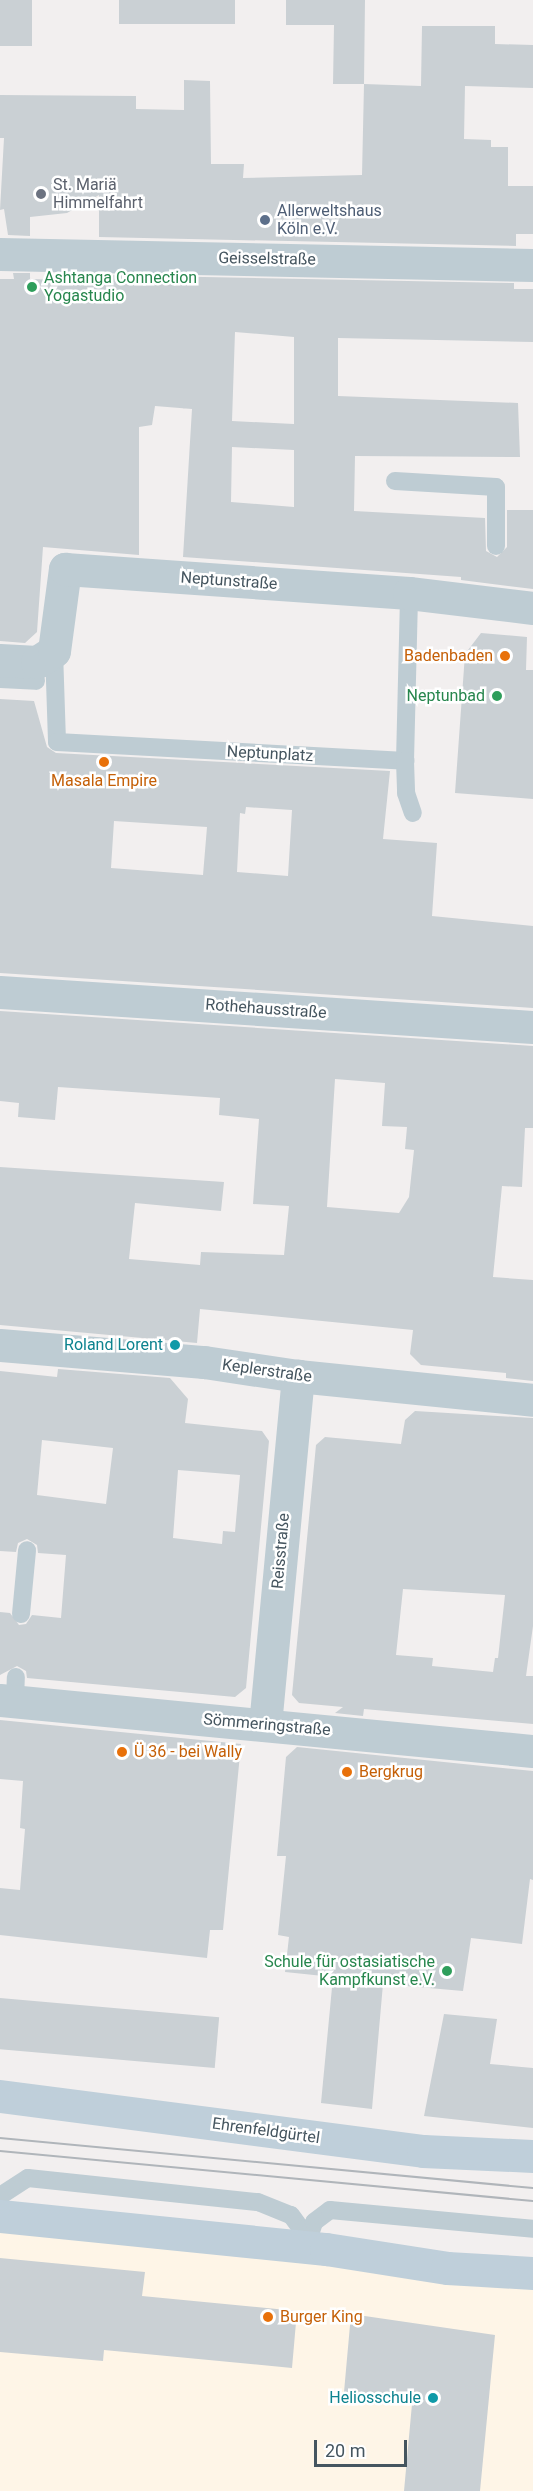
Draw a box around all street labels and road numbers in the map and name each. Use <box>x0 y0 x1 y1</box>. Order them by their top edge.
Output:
street label: Geisselstraße <box>218 249 316 269</box>
street label: Neptunstraße <box>180 568 278 594</box>
street label: Neptunplatz <box>226 742 314 766</box>
street label: Rothehausstraße <box>205 995 327 1023</box>
street label: Keplerstraße <box>221 1355 313 1387</box>
street label: Reisstraße <box>268 1512 294 1590</box>
street label: Sömmeringstraße <box>203 1710 331 1740</box>
street label: Ehrenfeldgürtel <box>211 2114 321 2148</box>

